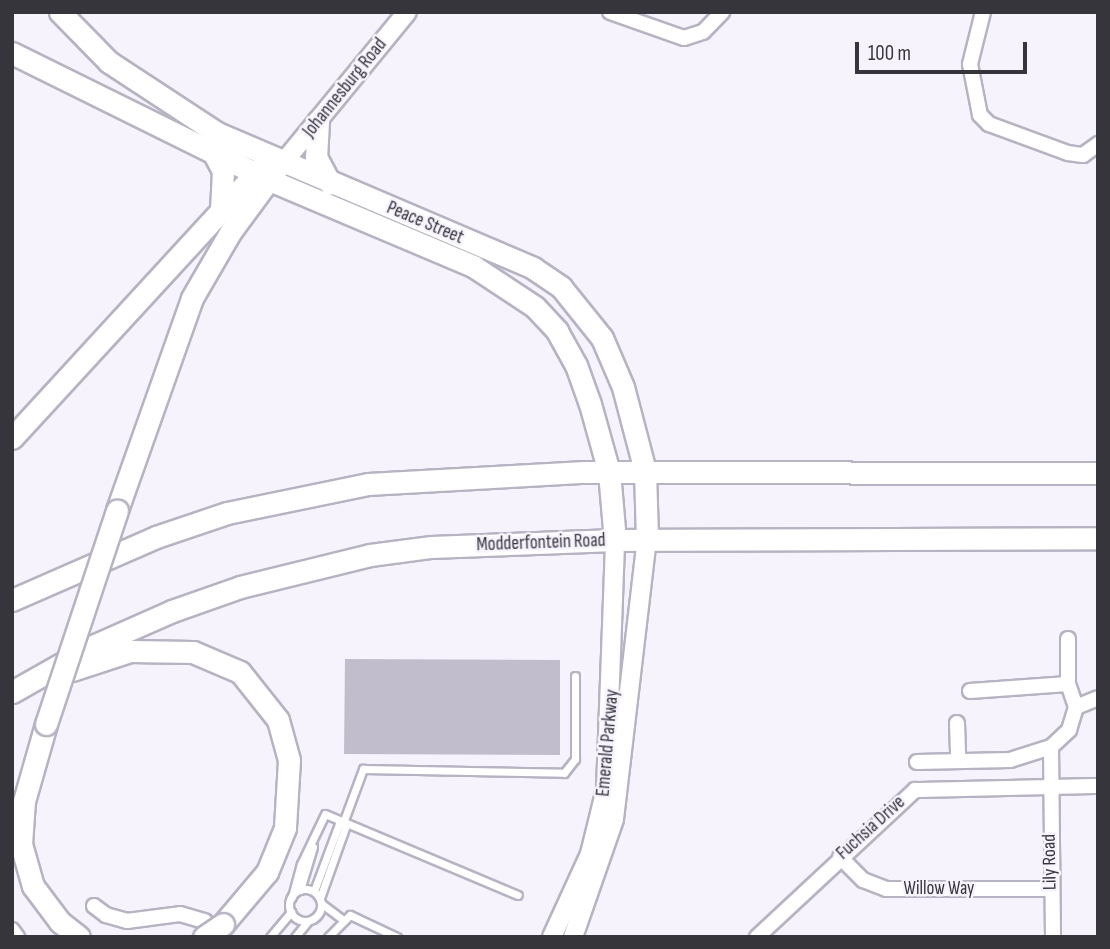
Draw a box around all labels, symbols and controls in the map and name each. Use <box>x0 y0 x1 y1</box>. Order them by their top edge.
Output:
scale bar <box>858 28 1030 72</box>
street label: Johannesburg Road <box>298 34 392 142</box>
text: 100 m <box>868 41 911 66</box>
street label: Peace Street <box>383 197 467 249</box>
street label: Modderfontein Road <box>476 529 606 557</box>
street label: Emerald Parkway <box>592 689 624 797</box>
street label: Fuchsia Drive <box>832 791 910 865</box>
street label: Lily Road <box>1038 834 1062 890</box>
street label: Willow Way <box>904 878 974 900</box>

